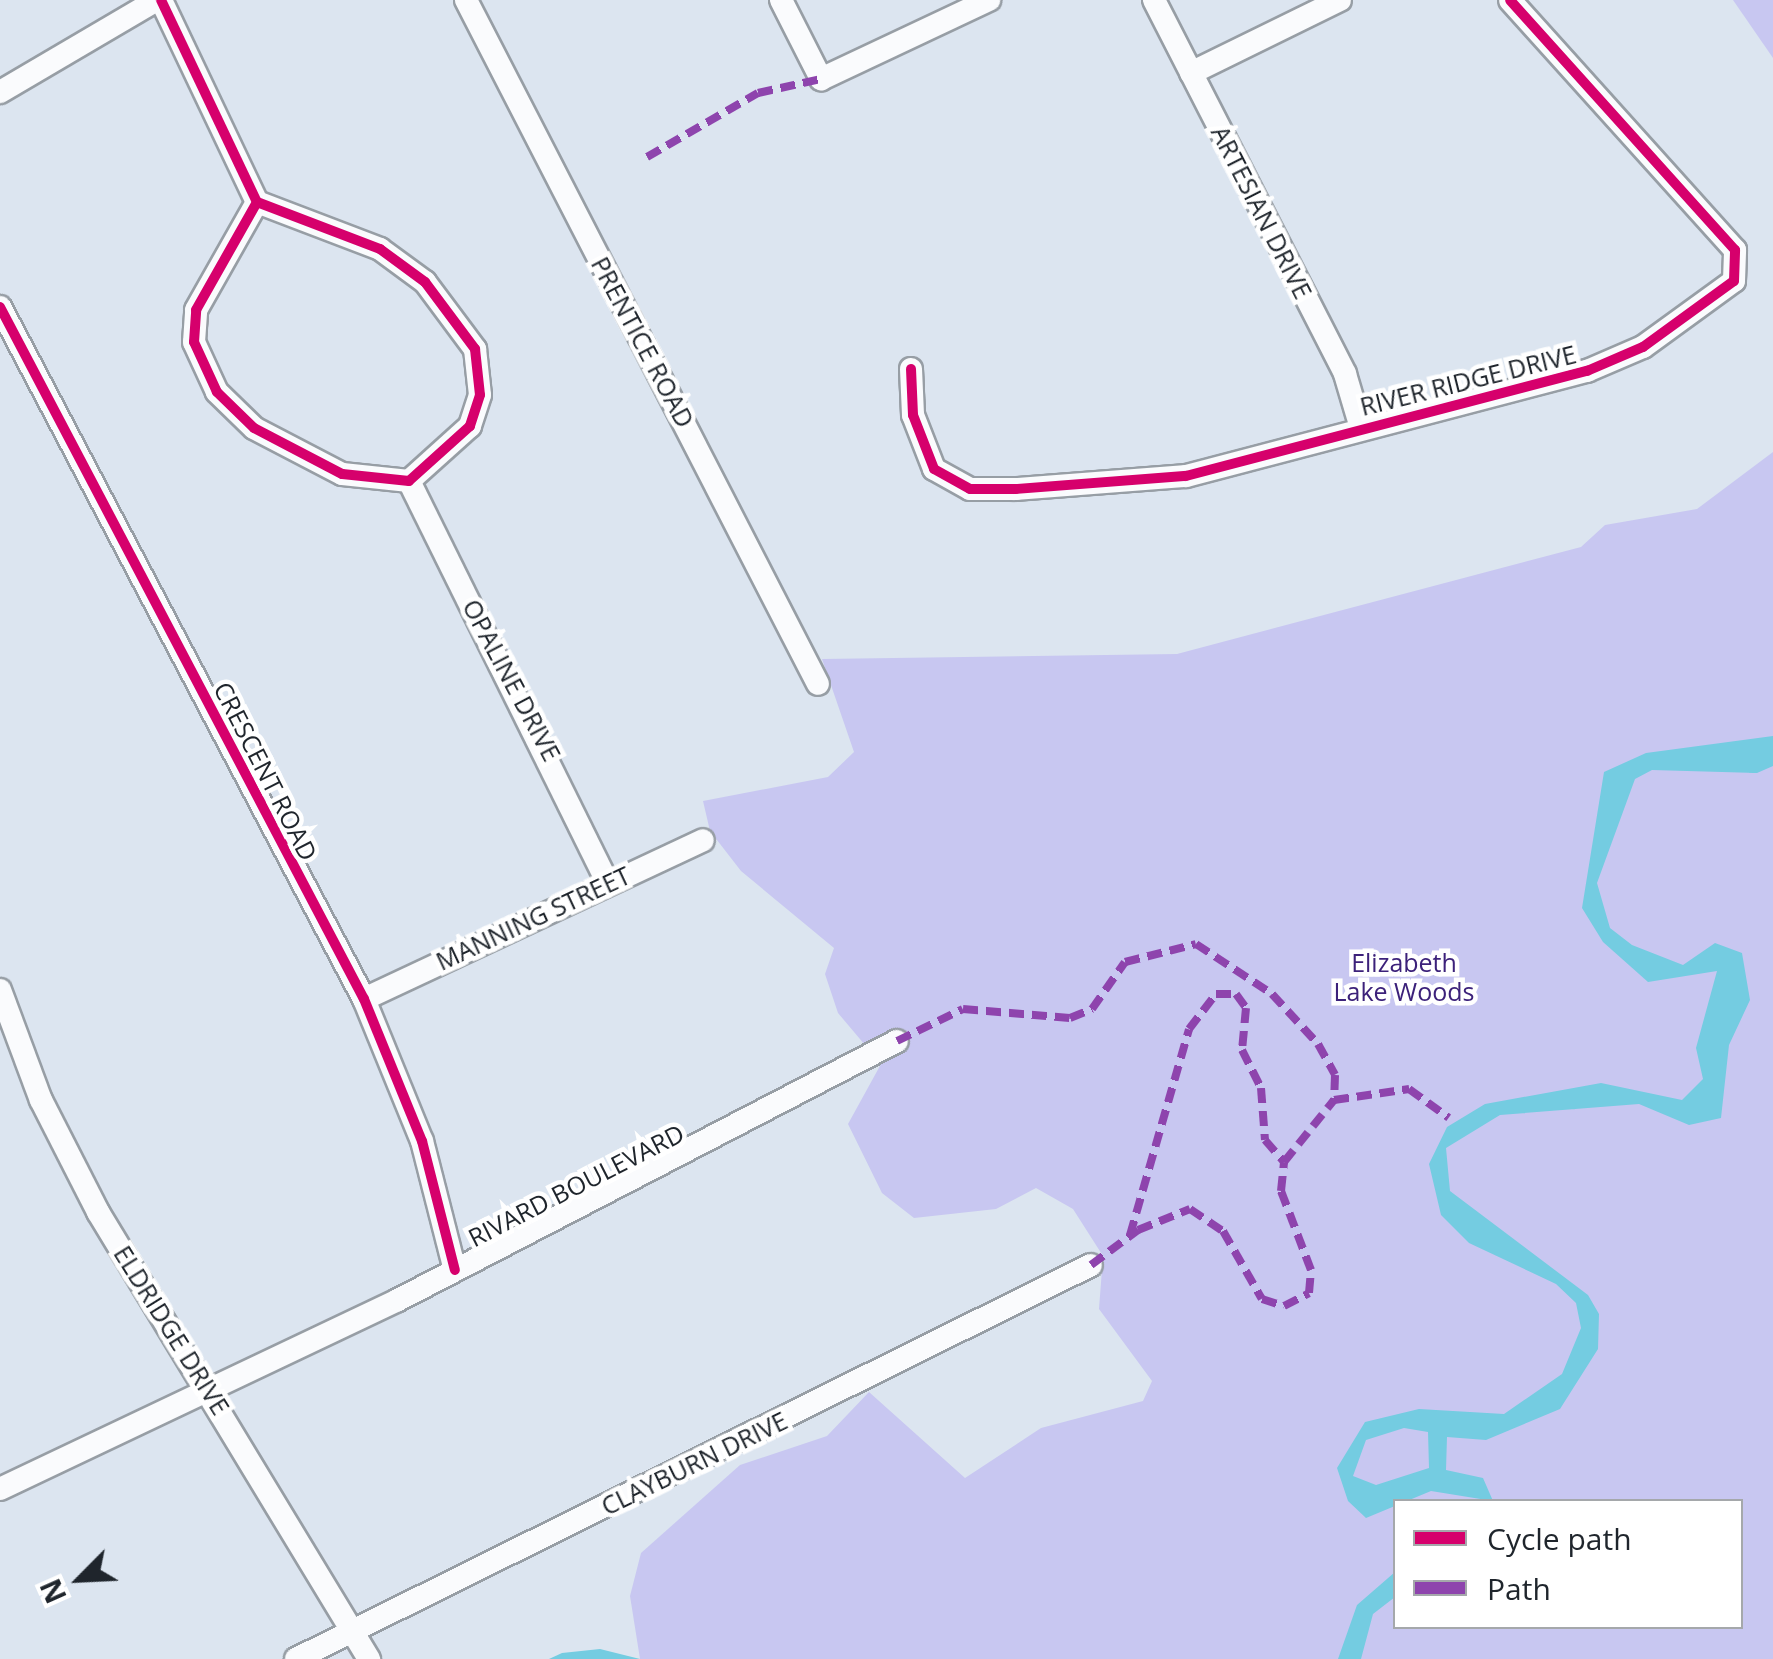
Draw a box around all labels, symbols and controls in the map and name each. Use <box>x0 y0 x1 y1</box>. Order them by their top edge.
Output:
street label: ARTESIAN DRIVE <box>1205 121 1319 303</box>
street label: PRENTICE ROAD <box>585 252 701 432</box>
street label: RIVER RIDGE DRIVE <box>1357 339 1579 421</box>
street label: OPALINE DRIVE <box>457 594 567 766</box>
street label: CRESCENT ROAD <box>208 677 324 865</box>
street label: MANNING STREET <box>431 860 635 976</box>
park label: Elizabeth Lake Woods <box>1334 948 1474 1007</box>
street label: RIVARD BOULEVARD <box>463 1118 689 1252</box>
street label: ELDRIDGE DRIVE <box>108 1240 236 1420</box>
street label: CLAYBURN DRIVE <box>596 1405 792 1521</box>
legend <box>1393 1499 1743 1629</box>
text: Cycle path <box>1487 1518 1632 1559</box>
north arrow <box>30 1529 130 1629</box>
text: Path <box>1487 1568 1551 1609</box>
text: N <box>31 1573 75 1609</box>

